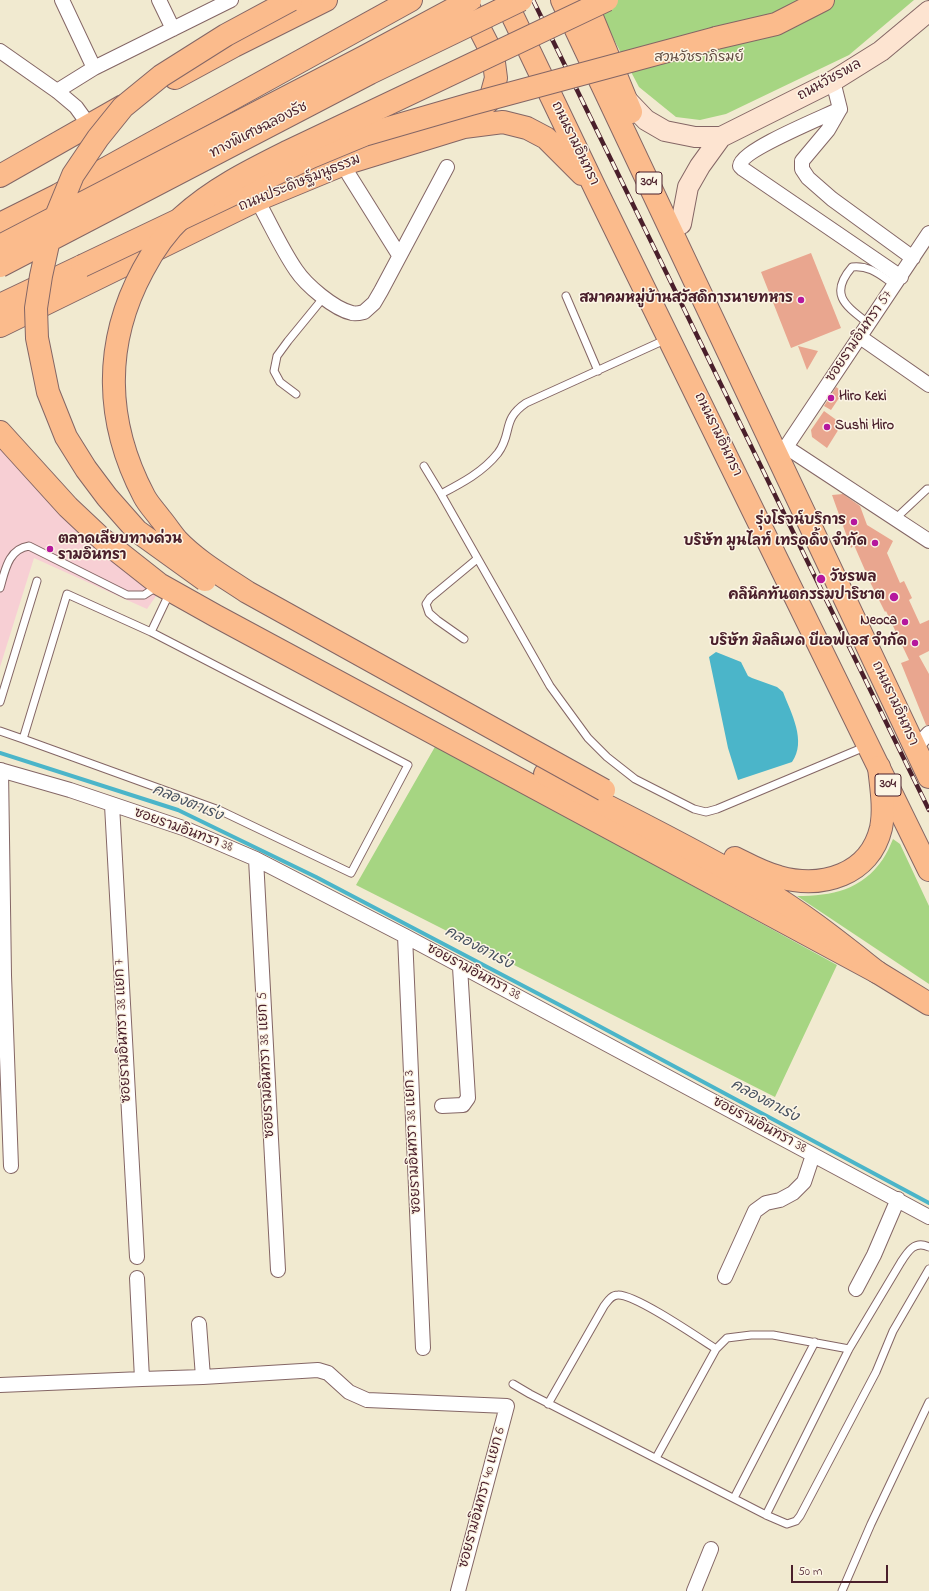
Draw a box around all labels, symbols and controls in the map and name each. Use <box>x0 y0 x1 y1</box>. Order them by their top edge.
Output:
park label: สวนวัชราภิรมย์ <box>654 51 744 67</box>
street label: ถนนวัชรพล <box>795 57 865 105</box>
street label: ทางพิเศษฉลองรัช <box>207 99 311 163</box>
street label: ถนนรามอินทรา <box>546 99 602 189</box>
street label: ถนนประดิษฐ์มนูธรรม <box>237 152 363 216</box>
road number: 304 <box>636 172 662 194</box>
street label: ซอยรามอินทรา 57 <box>823 288 897 386</box>
place label: สมาคมหมู่บ้านสวัสดิการนายทหาร <box>579 292 793 308</box>
marker: สมาคมหมู่บ้านสวัสดิการนายทหาร <box>796 295 806 305</box>
street label: ถนนรามอินทรา <box>689 390 745 480</box>
place label: Hiro Keki <box>839 390 886 406</box>
marker: Hiro Keki <box>826 393 836 403</box>
place label: Sushi Hiro <box>835 419 894 435</box>
marker: Sushi Hiro <box>822 422 832 432</box>
place label: รุ่งโรจน์บริการ <box>755 514 846 530</box>
marker: รุ่งโรจน์บริการ <box>849 517 859 527</box>
place label: ตลาดเลียบทางด่วน รามอินทรา <box>58 533 182 566</box>
place label: บริษัท มูนไลท์ เทรดดิ้ง จำกัด <box>683 535 867 551</box>
marker: บริษัท มูนไลท์ เทรดดิ้ง จำกัด <box>870 538 880 548</box>
marker: ตลาดเลียบทางด่วน รามอินทรา <box>45 544 55 554</box>
place label: วัชรพล <box>830 571 876 587</box>
marker: วัชรพล <box>815 573 827 585</box>
place label: คลินิคทันตกรรมปาริชาต <box>728 589 885 605</box>
marker: คลินิคทันตกรรมปาริชาต <box>888 591 900 603</box>
place label: Neoca <box>860 614 897 630</box>
marker: Neoca <box>900 617 910 627</box>
place label: บริษัท มิลลิเมด บีเอฟเอส จำกัด <box>709 635 907 651</box>
marker: บริษัท มิลลิเมด บีเอฟเอส จำกัด <box>910 638 920 648</box>
street label: ถนนรามอินทรา <box>867 659 921 749</box>
road number: 304 <box>875 774 901 796</box>
water label: คลองตาเร่ง <box>149 782 225 826</box>
street label: ซอยรามอินทรา 38 <box>131 805 235 857</box>
water label: คลองตาเร่ง <box>441 924 515 974</box>
street label: ซอยรามอินทรา 38 <box>423 941 523 1005</box>
street label: ซอยรามอินทรา 38 แยก 7 <box>112 959 136 1103</box>
street label: ซอยรามอินทรา 38 แยก 5 <box>255 992 279 1138</box>
street label: ซอยรามอินทรา 38 แยก 3 <box>402 1070 426 1214</box>
water label: คลองตาเร่ง <box>727 1077 801 1127</box>
street label: ซอยรามอินทรา 38 <box>709 1094 809 1158</box>
street label: ซอยรามอินทรา 40 แยก 6 <box>456 1426 510 1570</box>
scale bar <box>793 1557 890 1583</box>
text: 50 m <box>798 1563 822 1581</box>

